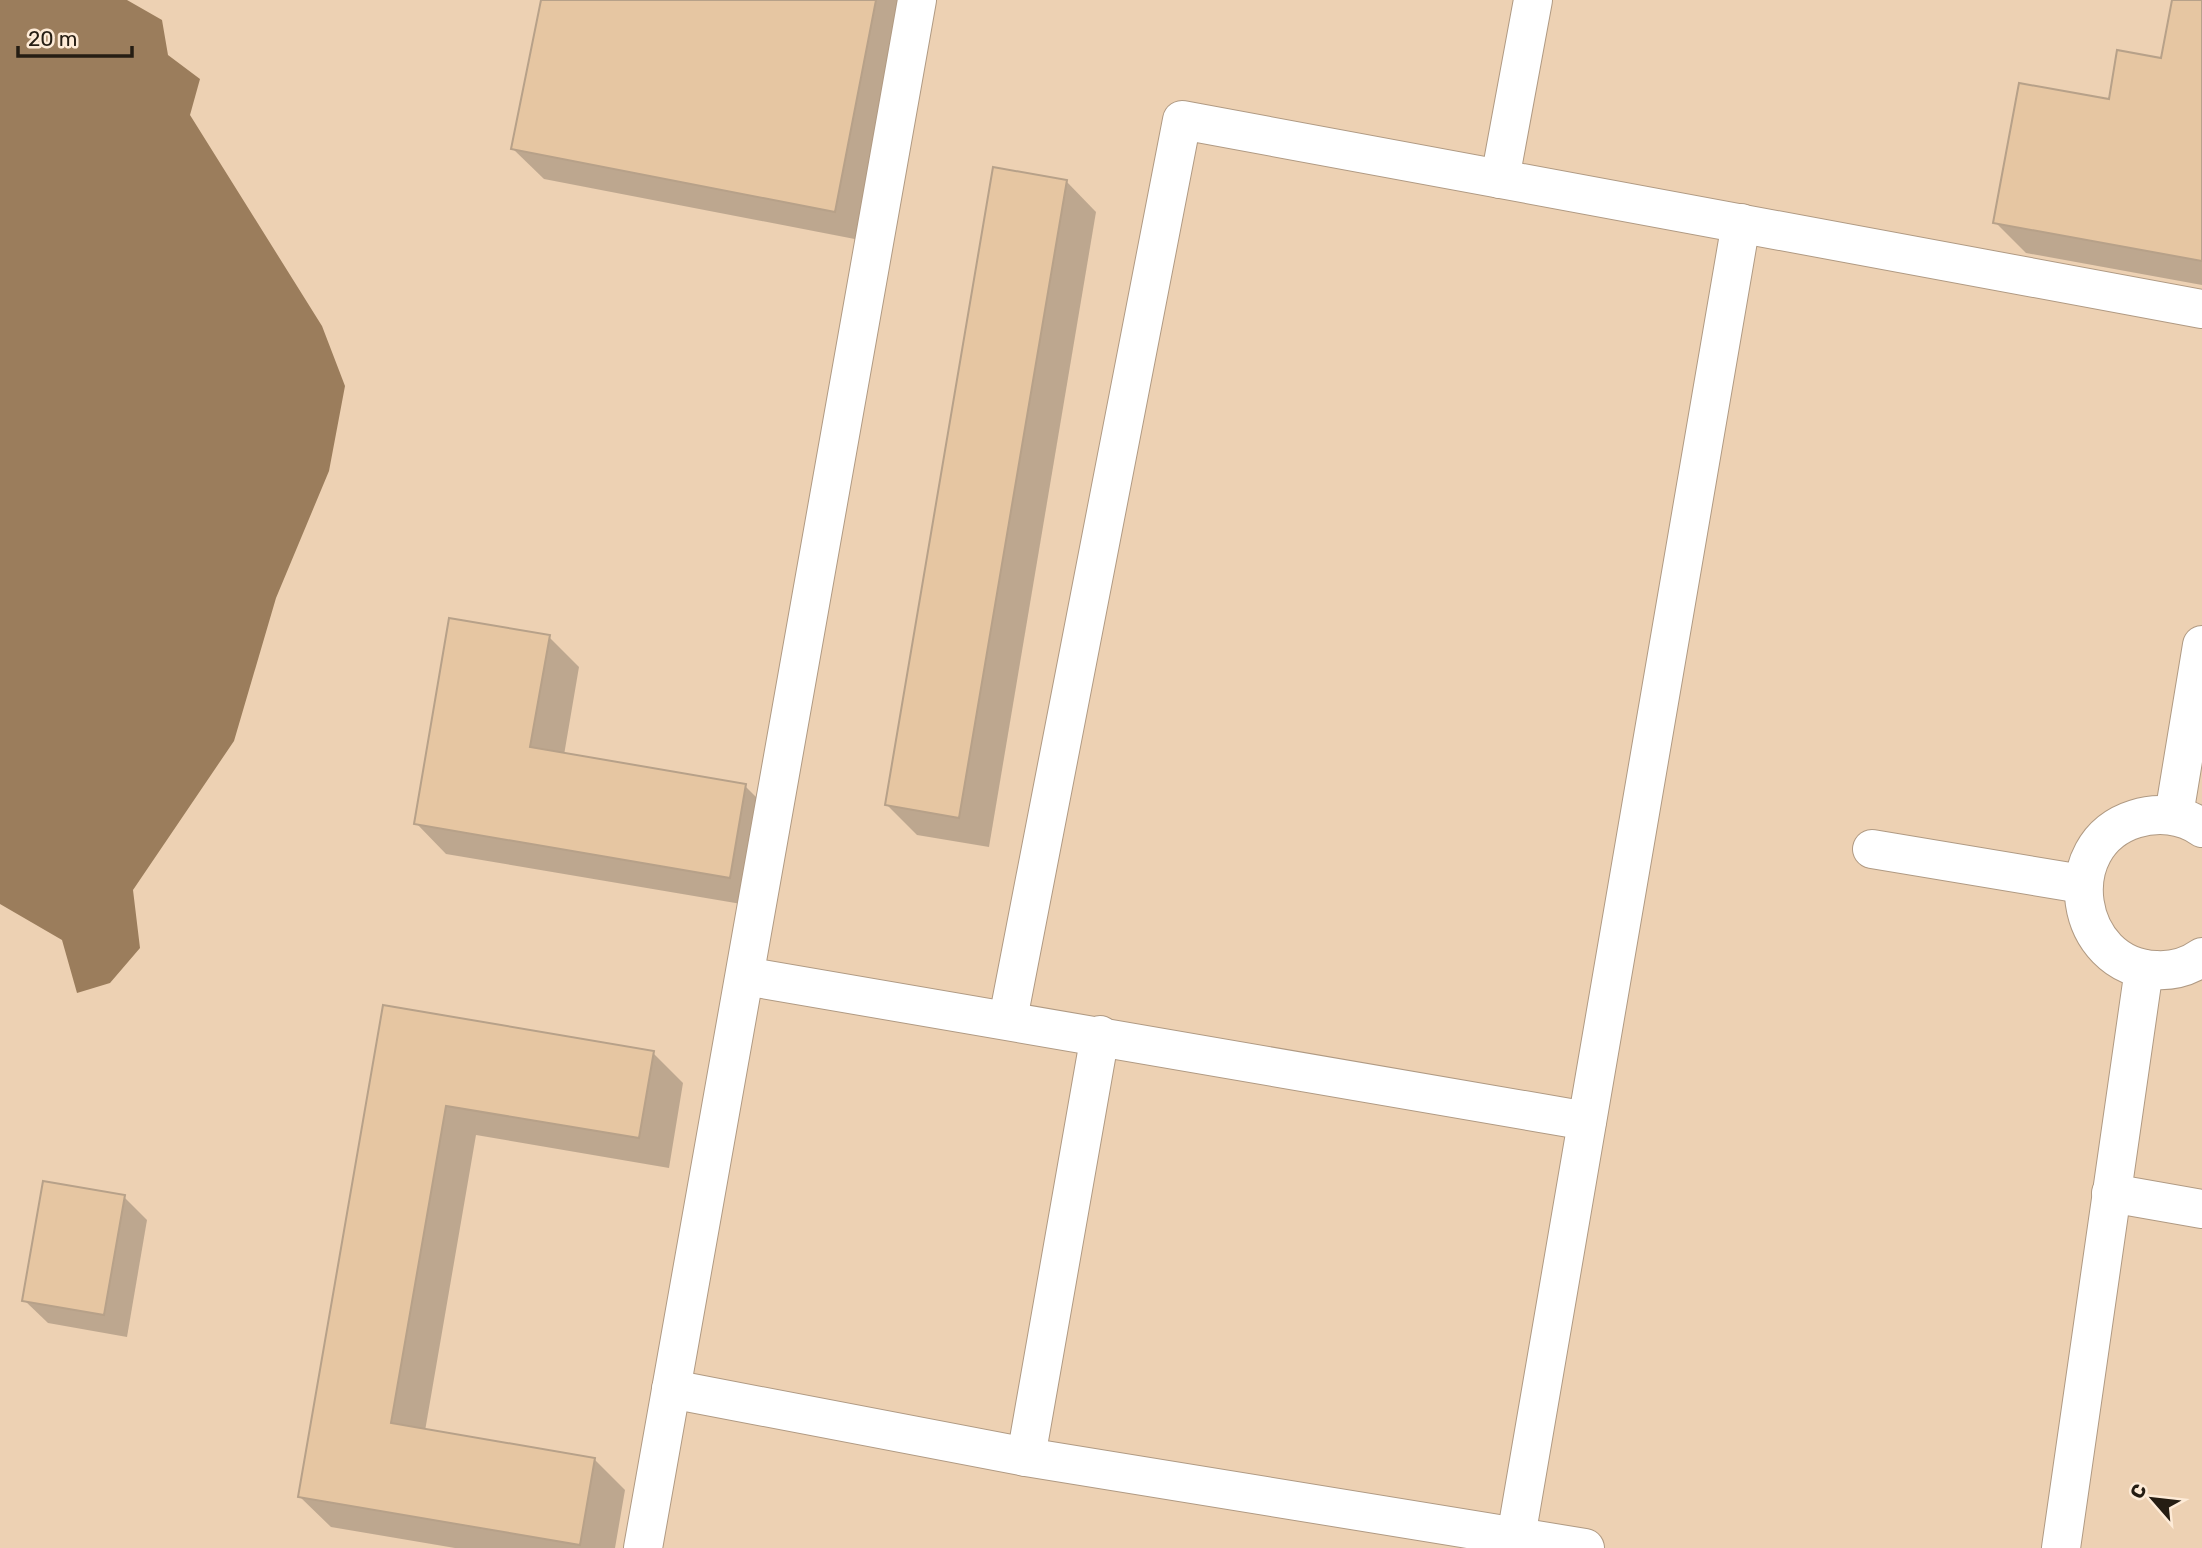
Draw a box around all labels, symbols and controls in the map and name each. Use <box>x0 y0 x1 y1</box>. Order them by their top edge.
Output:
scale bar <box>18 14 131 58</box>
text: 20 m <box>28 26 77 51</box>
north arrow <box>2118 1464 2188 1534</box>
text: С <box>2125 1480 2152 1503</box>

